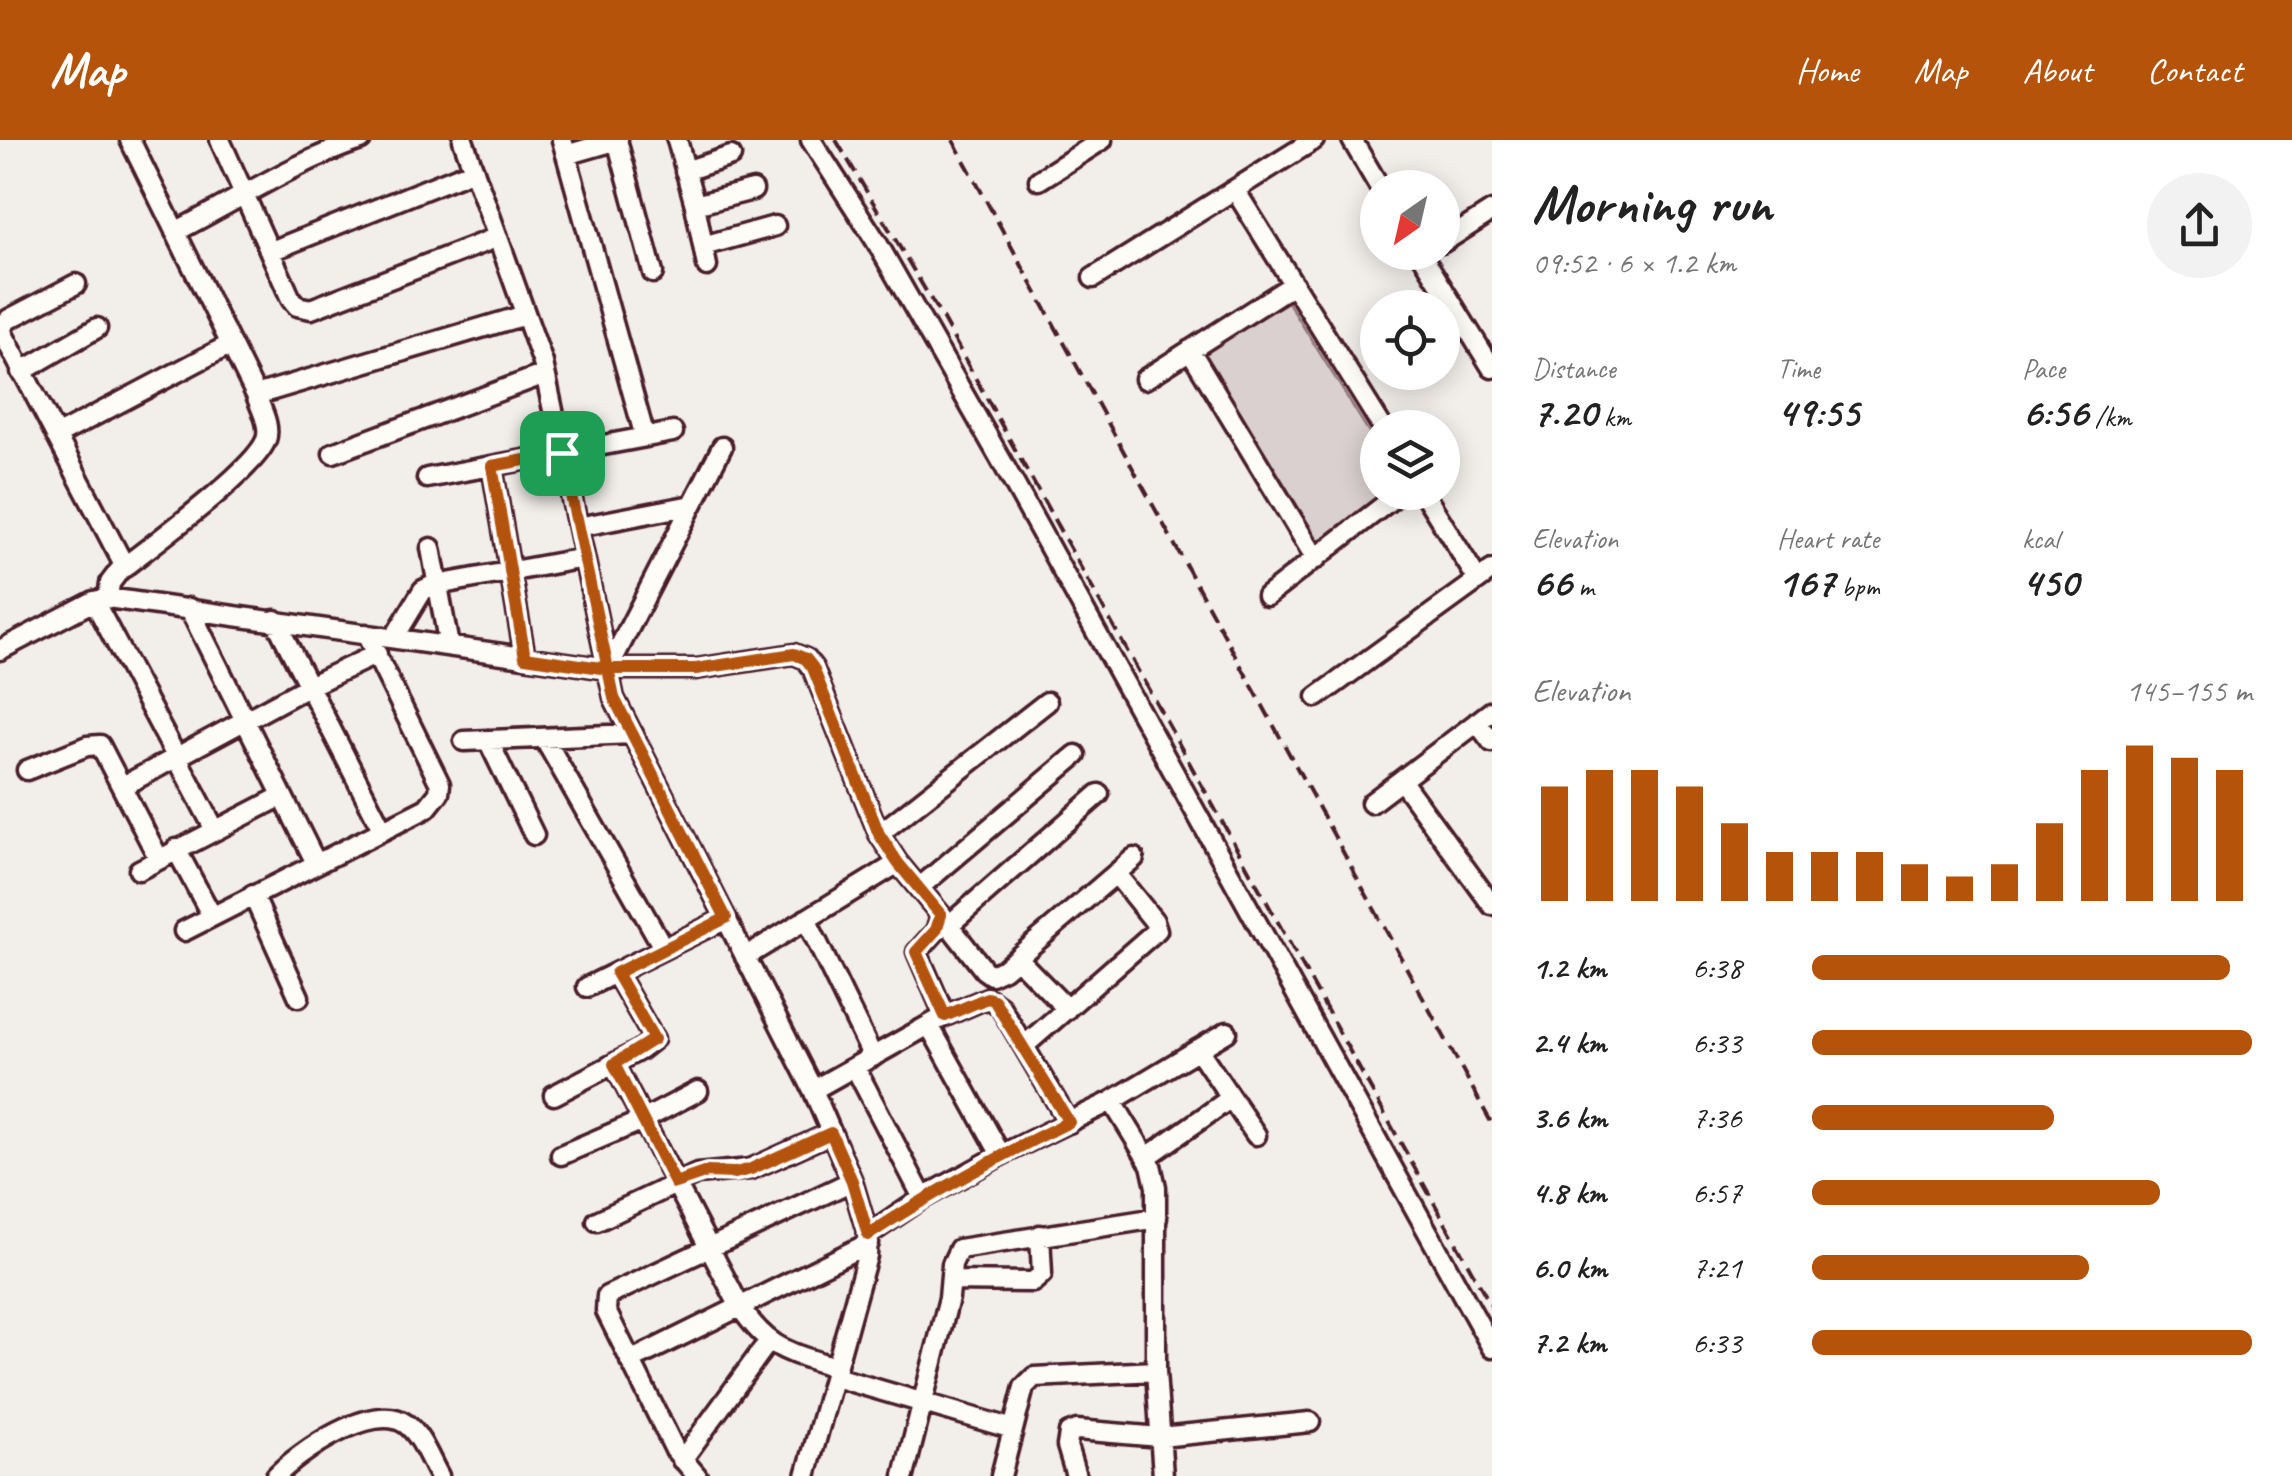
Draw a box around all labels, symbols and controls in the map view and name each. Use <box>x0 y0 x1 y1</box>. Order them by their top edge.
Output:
text: Map <box>50 40 125 100</box>
text: Home <box>1796 48 1859 93</box>
text: Map <box>1914 48 1967 93</box>
text: About <box>2022 48 2092 93</box>
text: Contact <box>2147 48 2242 93</box>
text: Morning run <box>1532 169 1772 239</box>
north arrow <box>1360 170 1460 270</box>
map controls <box>1360 170 1460 510</box>
button: share <box>2147 173 2252 278</box>
text: 09:52 · 6 × 1.2 km <box>1532 242 1736 283</box>
button: locate <box>1360 290 1460 390</box>
text: Distance <box>1532 351 1616 386</box>
text: Time <box>1777 351 1820 386</box>
text: Pace <box>2022 351 2065 386</box>
text: 7.20 <box>1532 386 1597 439</box>
text: 49:55 <box>1777 386 1859 439</box>
text: 6:56 <box>2022 386 2088 439</box>
text: km <box>1597 399 1631 434</box>
text: /km <box>2088 399 2131 434</box>
button: layers <box>1360 410 1460 510</box>
pin <box>520 411 605 496</box>
icon: arrive <box>535 426 590 481</box>
text: Elevation <box>1532 521 1618 556</box>
text: Heart rate <box>1777 521 1879 556</box>
text: kcal <box>2022 521 2059 556</box>
text: 66 <box>1532 556 1572 609</box>
text: 167 <box>1777 556 1834 609</box>
text: 450 <box>2022 556 2078 609</box>
text: m <box>1572 569 1594 604</box>
text: bpm <box>1834 569 1880 604</box>
text: Elevation <box>1532 670 1630 711</box>
text: 145–155 m <box>2126 670 2252 711</box>
text: 1.2 km <box>1532 947 1606 988</box>
text: 6:38 <box>1692 947 1742 988</box>
text: 2.4 km <box>1532 1022 1606 1063</box>
text: 6:33 <box>1692 1022 1742 1063</box>
text: 3.6 km <box>1532 1097 1607 1138</box>
text: 7:36 <box>1692 1097 1742 1138</box>
text: 4.8 km <box>1532 1172 1606 1213</box>
text: 6:57 <box>1692 1172 1742 1213</box>
text: 6.0 km <box>1532 1247 1607 1288</box>
text: 7:21 <box>1692 1247 1742 1288</box>
text: 7.2 km <box>1532 1322 1606 1363</box>
text: 6:33 <box>1692 1322 1742 1363</box>

